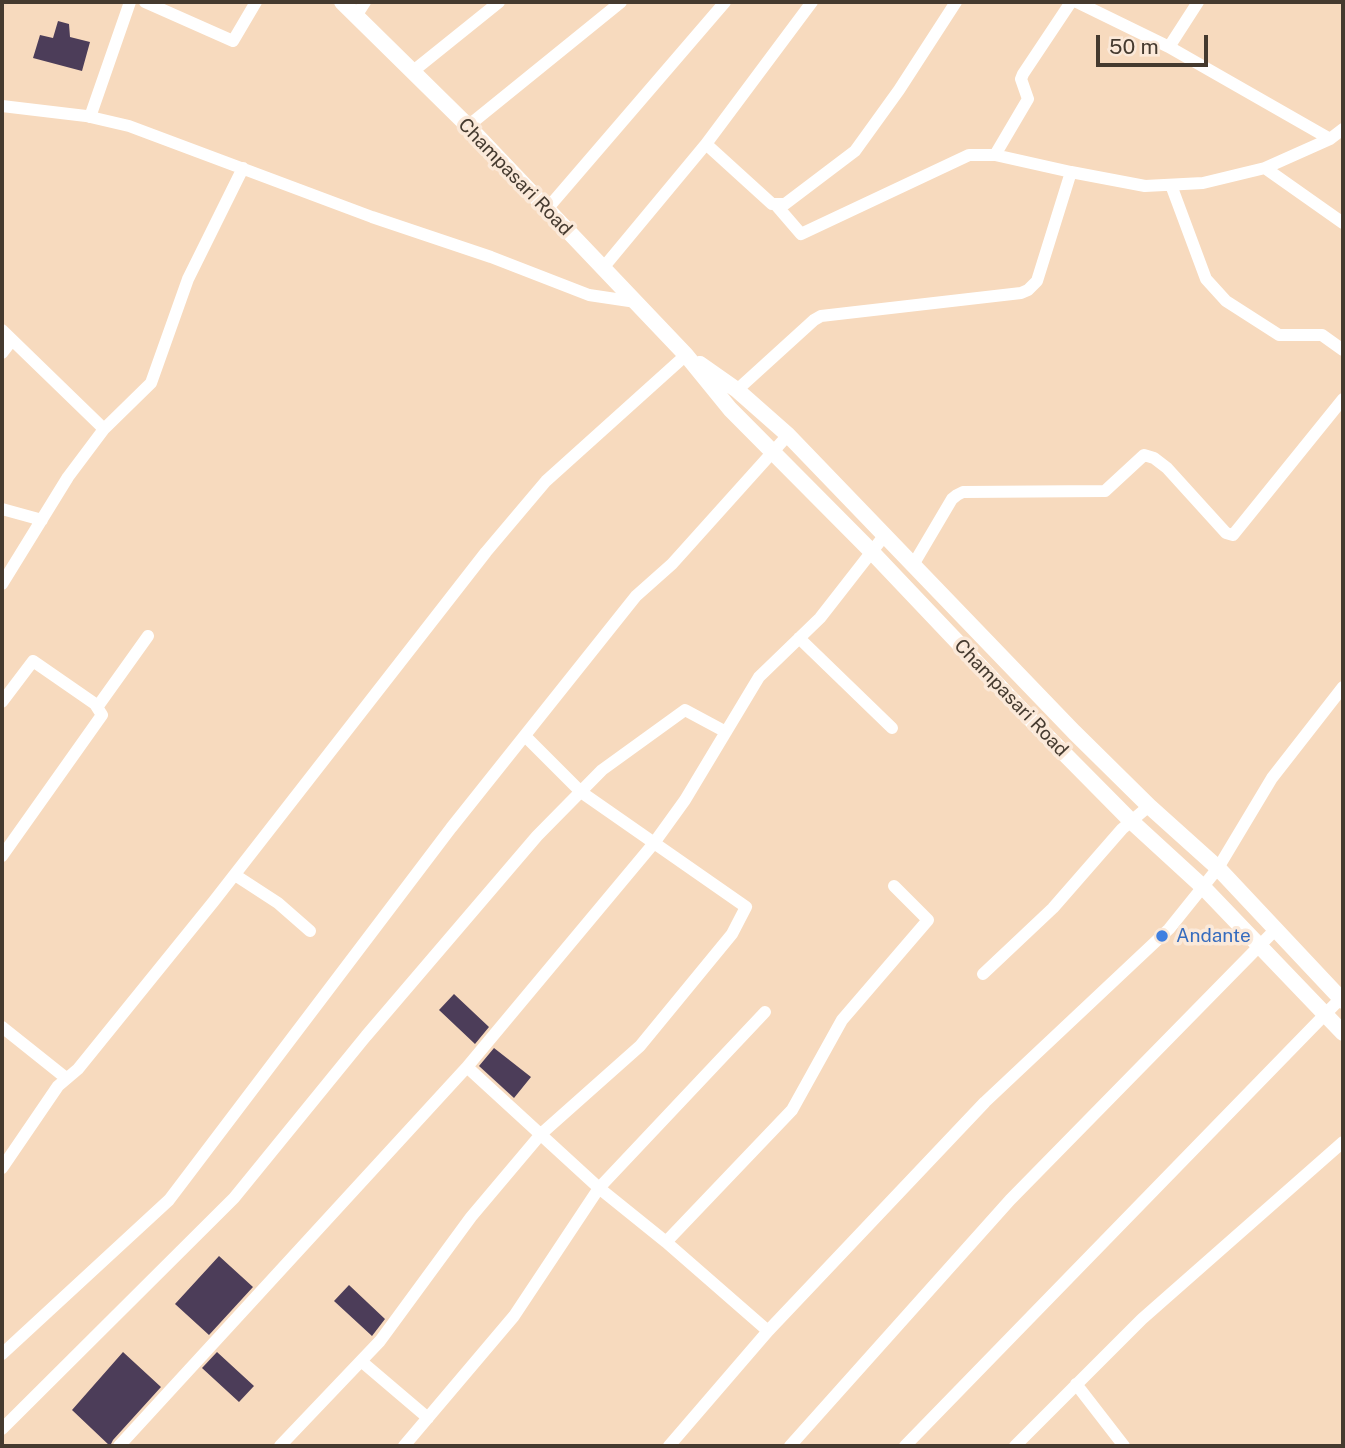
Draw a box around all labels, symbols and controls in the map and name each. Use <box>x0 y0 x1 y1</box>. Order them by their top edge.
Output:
scale bar <box>1100 21 1212 65</box>
text: 50 m <box>1109 34 1159 59</box>
street label: Champasari Road <box>453 114 577 240</box>
street label: Champasari Road <box>949 635 1073 761</box>
place label: Andante <box>1176 925 1251 947</box>
marker: Andante <box>1154 928 1170 944</box>

